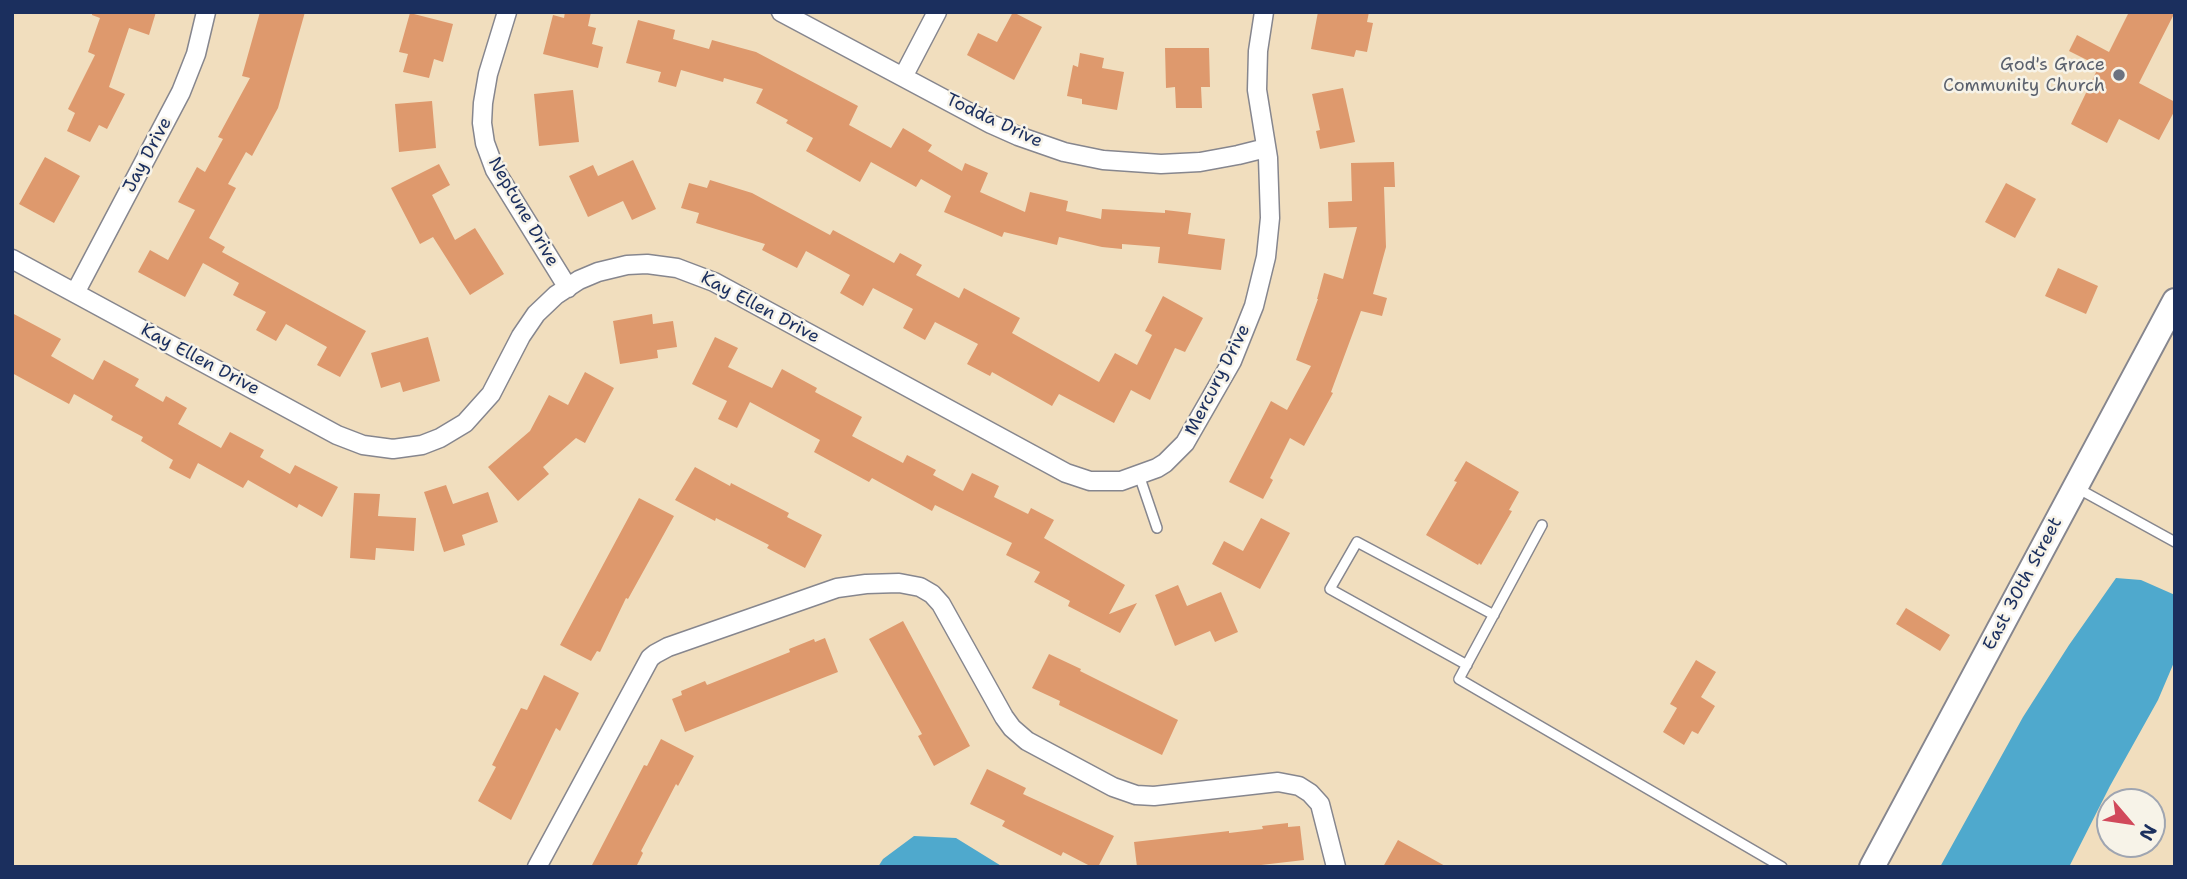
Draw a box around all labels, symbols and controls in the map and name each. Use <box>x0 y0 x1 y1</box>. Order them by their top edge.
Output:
place label: God's Grace Community Church <box>1943 54 2105 96</box>
marker: God's Grace Community Church <box>2111 67 2127 83</box>
street label: Todda Drive <box>942 89 1046 153</box>
street label: Jay Drive <box>119 114 177 196</box>
street label: Neptune Drive <box>483 153 563 271</box>
street label: Kay Ellen Drive <box>697 268 823 348</box>
street label: Kay Ellen Drive <box>137 320 263 400</box>
street label: Mercury Drive <box>1181 321 1255 439</box>
street label: East 30th Street <box>1979 514 2067 654</box>
north arrow <box>2096 788 2166 858</box>
text: N <box>2133 820 2163 845</box>

